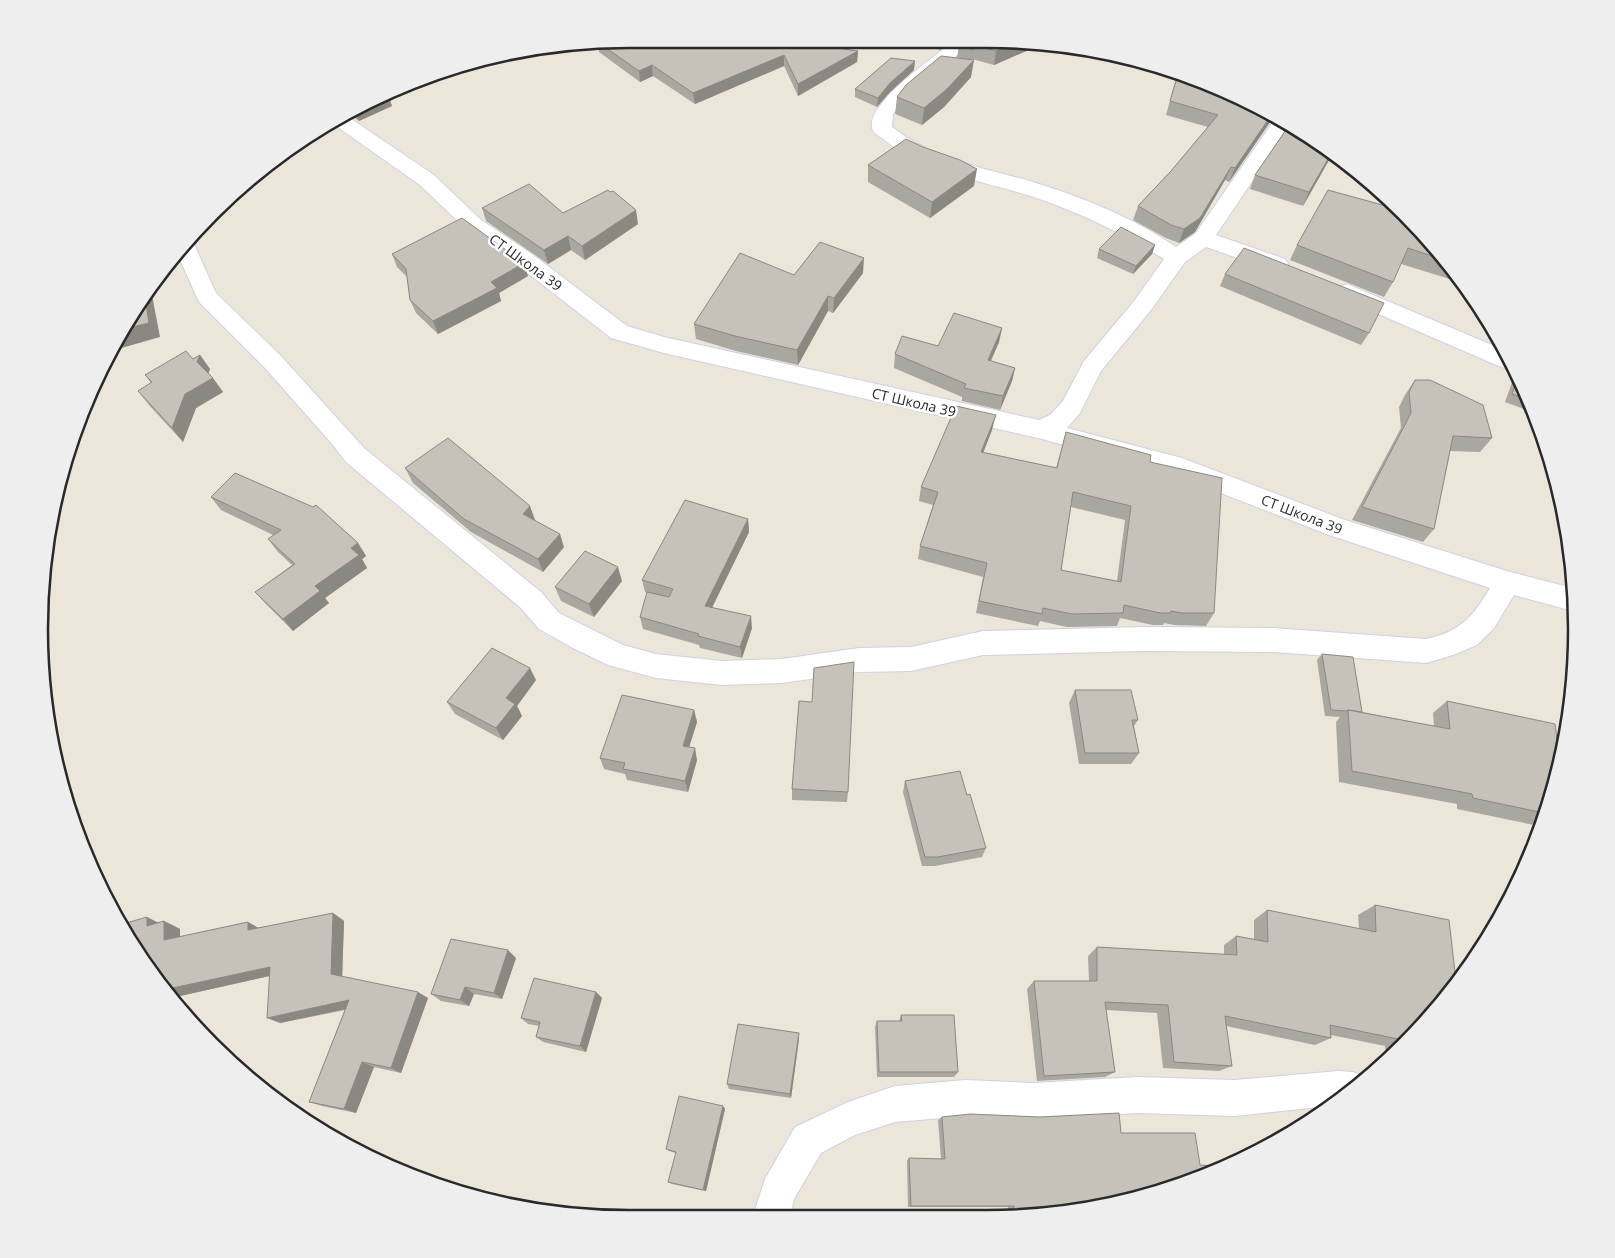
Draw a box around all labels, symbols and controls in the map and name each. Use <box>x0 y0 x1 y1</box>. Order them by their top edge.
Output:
street label: СТ Школа 39 <box>486 229 566 295</box>
street label: СТ Школа 39 <box>870 383 958 421</box>
street label: СТ Школа 39 <box>1259 490 1345 538</box>

